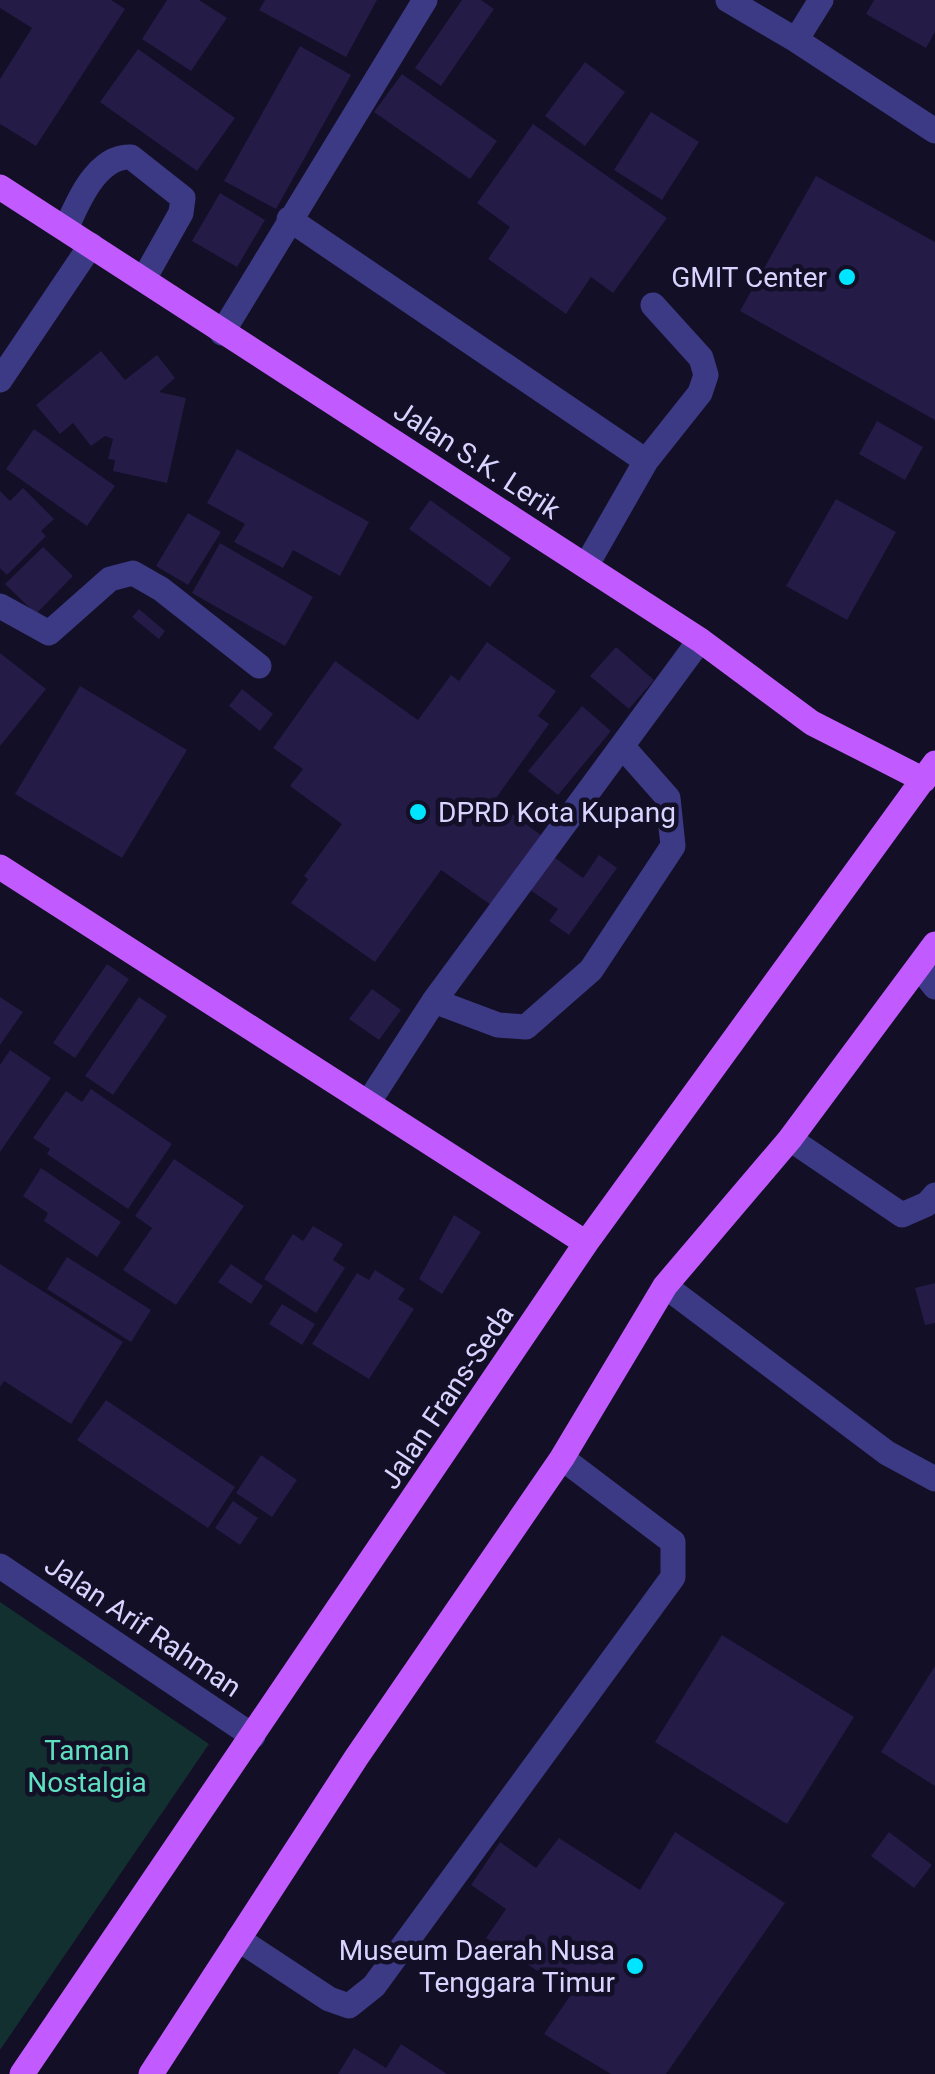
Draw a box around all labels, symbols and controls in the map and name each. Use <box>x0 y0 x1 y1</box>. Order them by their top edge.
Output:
place label: GMIT Center <box>671 261 828 294</box>
marker: GMIT Center <box>836 266 858 288</box>
street label: Jalan S.K. Lerik <box>388 394 567 526</box>
place label: DPRD Kota Kupang <box>438 796 676 829</box>
marker: DPRD Kota Kupang <box>407 801 429 823</box>
street label: Jalan Frans-Seda <box>373 1299 521 1495</box>
street label: Jalan Arif Rahman <box>39 1548 247 1704</box>
park label: Taman Nostalgia <box>27 1734 147 1799</box>
place label: Museum Daerah Nusa Tenggara Timur <box>339 1934 616 1999</box>
marker: Museum Daerah Nusa Tenggara Timur <box>624 1955 646 1977</box>

